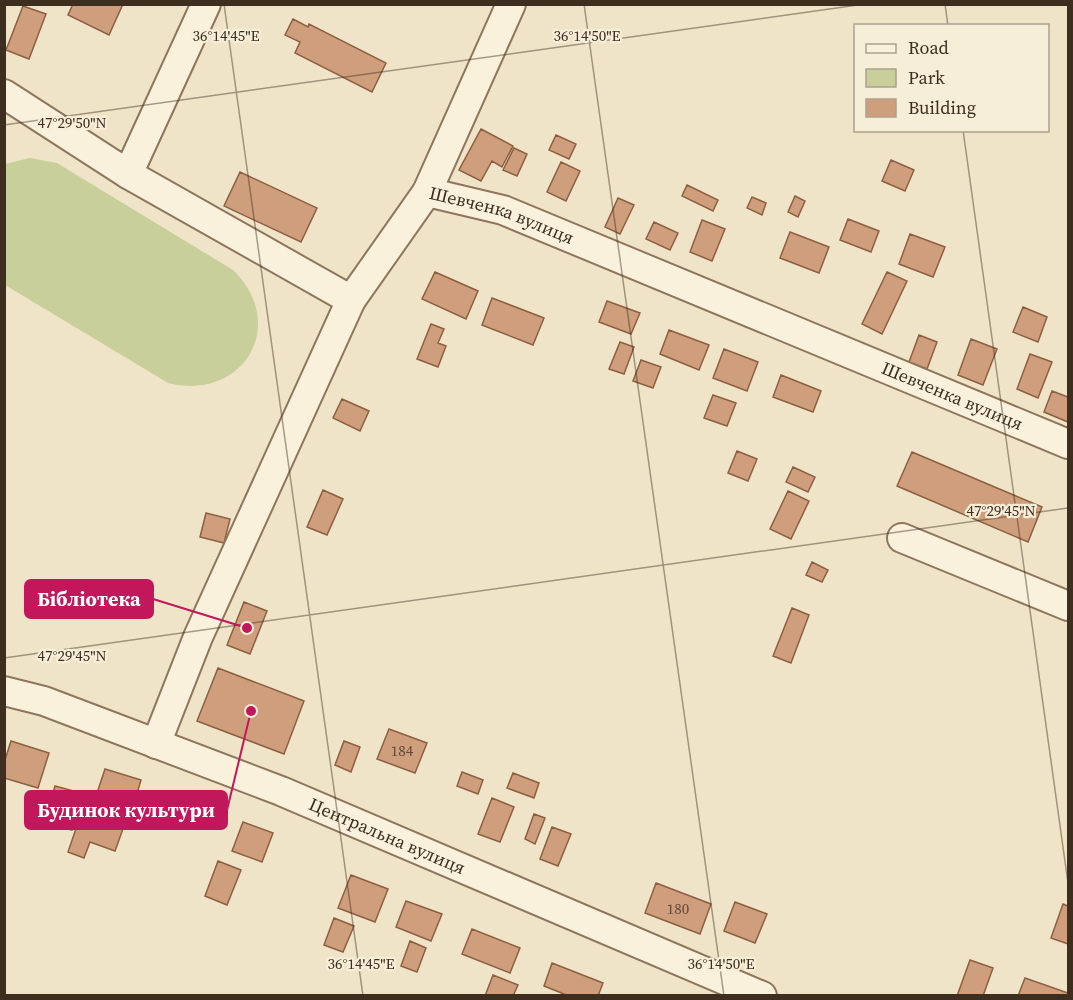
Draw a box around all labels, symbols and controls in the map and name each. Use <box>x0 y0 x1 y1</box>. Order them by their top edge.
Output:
legend <box>854 24 1049 132</box>
text: 36°14'45"E <box>192 25 260 46</box>
text: 36°14'50"E <box>553 25 621 46</box>
text: Road <box>908 35 949 60</box>
text: Park <box>908 65 945 90</box>
text: Building <box>908 95 976 120</box>
text: 47°29'50"N <box>37 112 107 133</box>
street label: Шевченка вулиця <box>427 180 578 250</box>
street label: Шевченка вулиця <box>878 355 1027 436</box>
text: 47°29'45"N <box>966 500 1036 521</box>
callout: Бібліотека <box>25 580 153 618</box>
text: Бібліотека <box>37 585 141 613</box>
text: 47°29'45"N <box>37 645 107 666</box>
house number: 184 <box>391 740 414 761</box>
callout: Будинок культури <box>25 791 227 829</box>
street label: Центральна вулиця <box>305 791 469 880</box>
text: Будинок культури <box>37 796 215 824</box>
house number: 180 <box>667 898 689 919</box>
text: 36°14'45"E <box>327 953 395 974</box>
text: 36°14'50"E <box>687 953 755 974</box>

